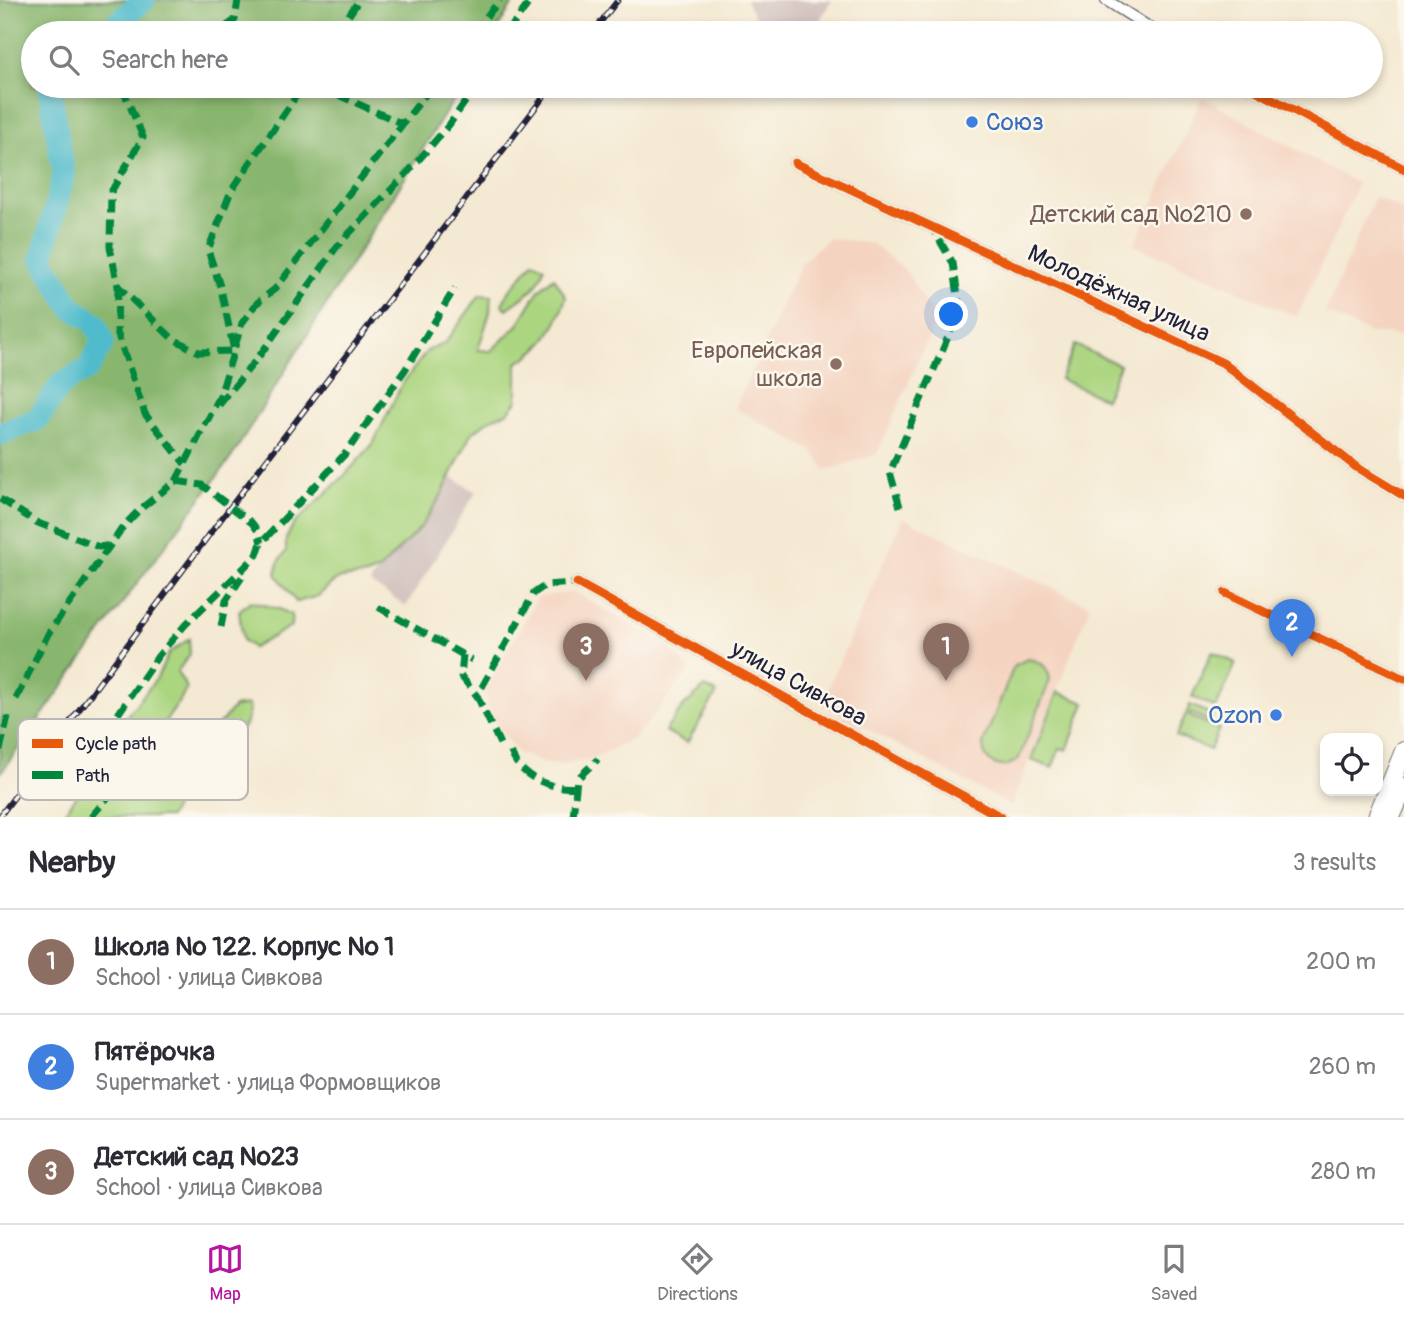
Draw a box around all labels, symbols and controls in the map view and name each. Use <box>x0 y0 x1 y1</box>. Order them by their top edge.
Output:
search box <box>21 21 1383 98</box>
icon: search <box>45 41 83 79</box>
text: Search here <box>101 44 228 76</box>
place label: Союз <box>986 108 1044 137</box>
marker: Союз <box>964 114 980 130</box>
place label: Детский сад №210 <box>1029 200 1232 229</box>
marker: Детский сад №210 <box>1238 206 1254 222</box>
street label: Молодёжная улица <box>1023 239 1215 348</box>
your location <box>934 297 968 331</box>
place label: Европейская школа <box>691 336 822 393</box>
marker: Европейская школа <box>828 356 844 372</box>
pin: 2 <box>1269 599 1315 657</box>
pin: 3 <box>563 623 609 681</box>
pin: 1 <box>923 623 969 681</box>
street label: улица Сивкова <box>725 634 872 733</box>
place label: Ozon <box>1208 701 1262 730</box>
marker: Ozon <box>1268 707 1284 723</box>
legend <box>18 719 248 800</box>
text: Cycle path <box>75 732 156 756</box>
map controls <box>1320 733 1383 796</box>
button: locate <box>1320 733 1383 796</box>
text: Path <box>75 764 110 788</box>
text: Nearby <box>28 844 115 881</box>
text: 3 results <box>1293 848 1376 877</box>
text: Школа № 122. Корпус № 1 <box>95 931 395 963</box>
text: 1 <box>47 947 56 976</box>
text: 200 m <box>1306 947 1376 976</box>
text: School · улица Сивкова <box>95 963 323 992</box>
text: Пятёрочка <box>95 1036 215 1068</box>
text: 2 <box>45 1052 57 1081</box>
text: 260 m <box>1309 1052 1376 1081</box>
text: Supermarket · улица Формовщиков <box>95 1068 441 1097</box>
text: Детский сад №23 <box>95 1141 299 1173</box>
text: 3 <box>45 1157 57 1186</box>
text: 280 m <box>1310 1157 1376 1186</box>
text: School · улица Сивкова <box>95 1173 323 1202</box>
tab: Map <box>206 1240 244 1306</box>
tab: Directions <box>657 1240 738 1306</box>
tab: Saved <box>1150 1240 1198 1306</box>

